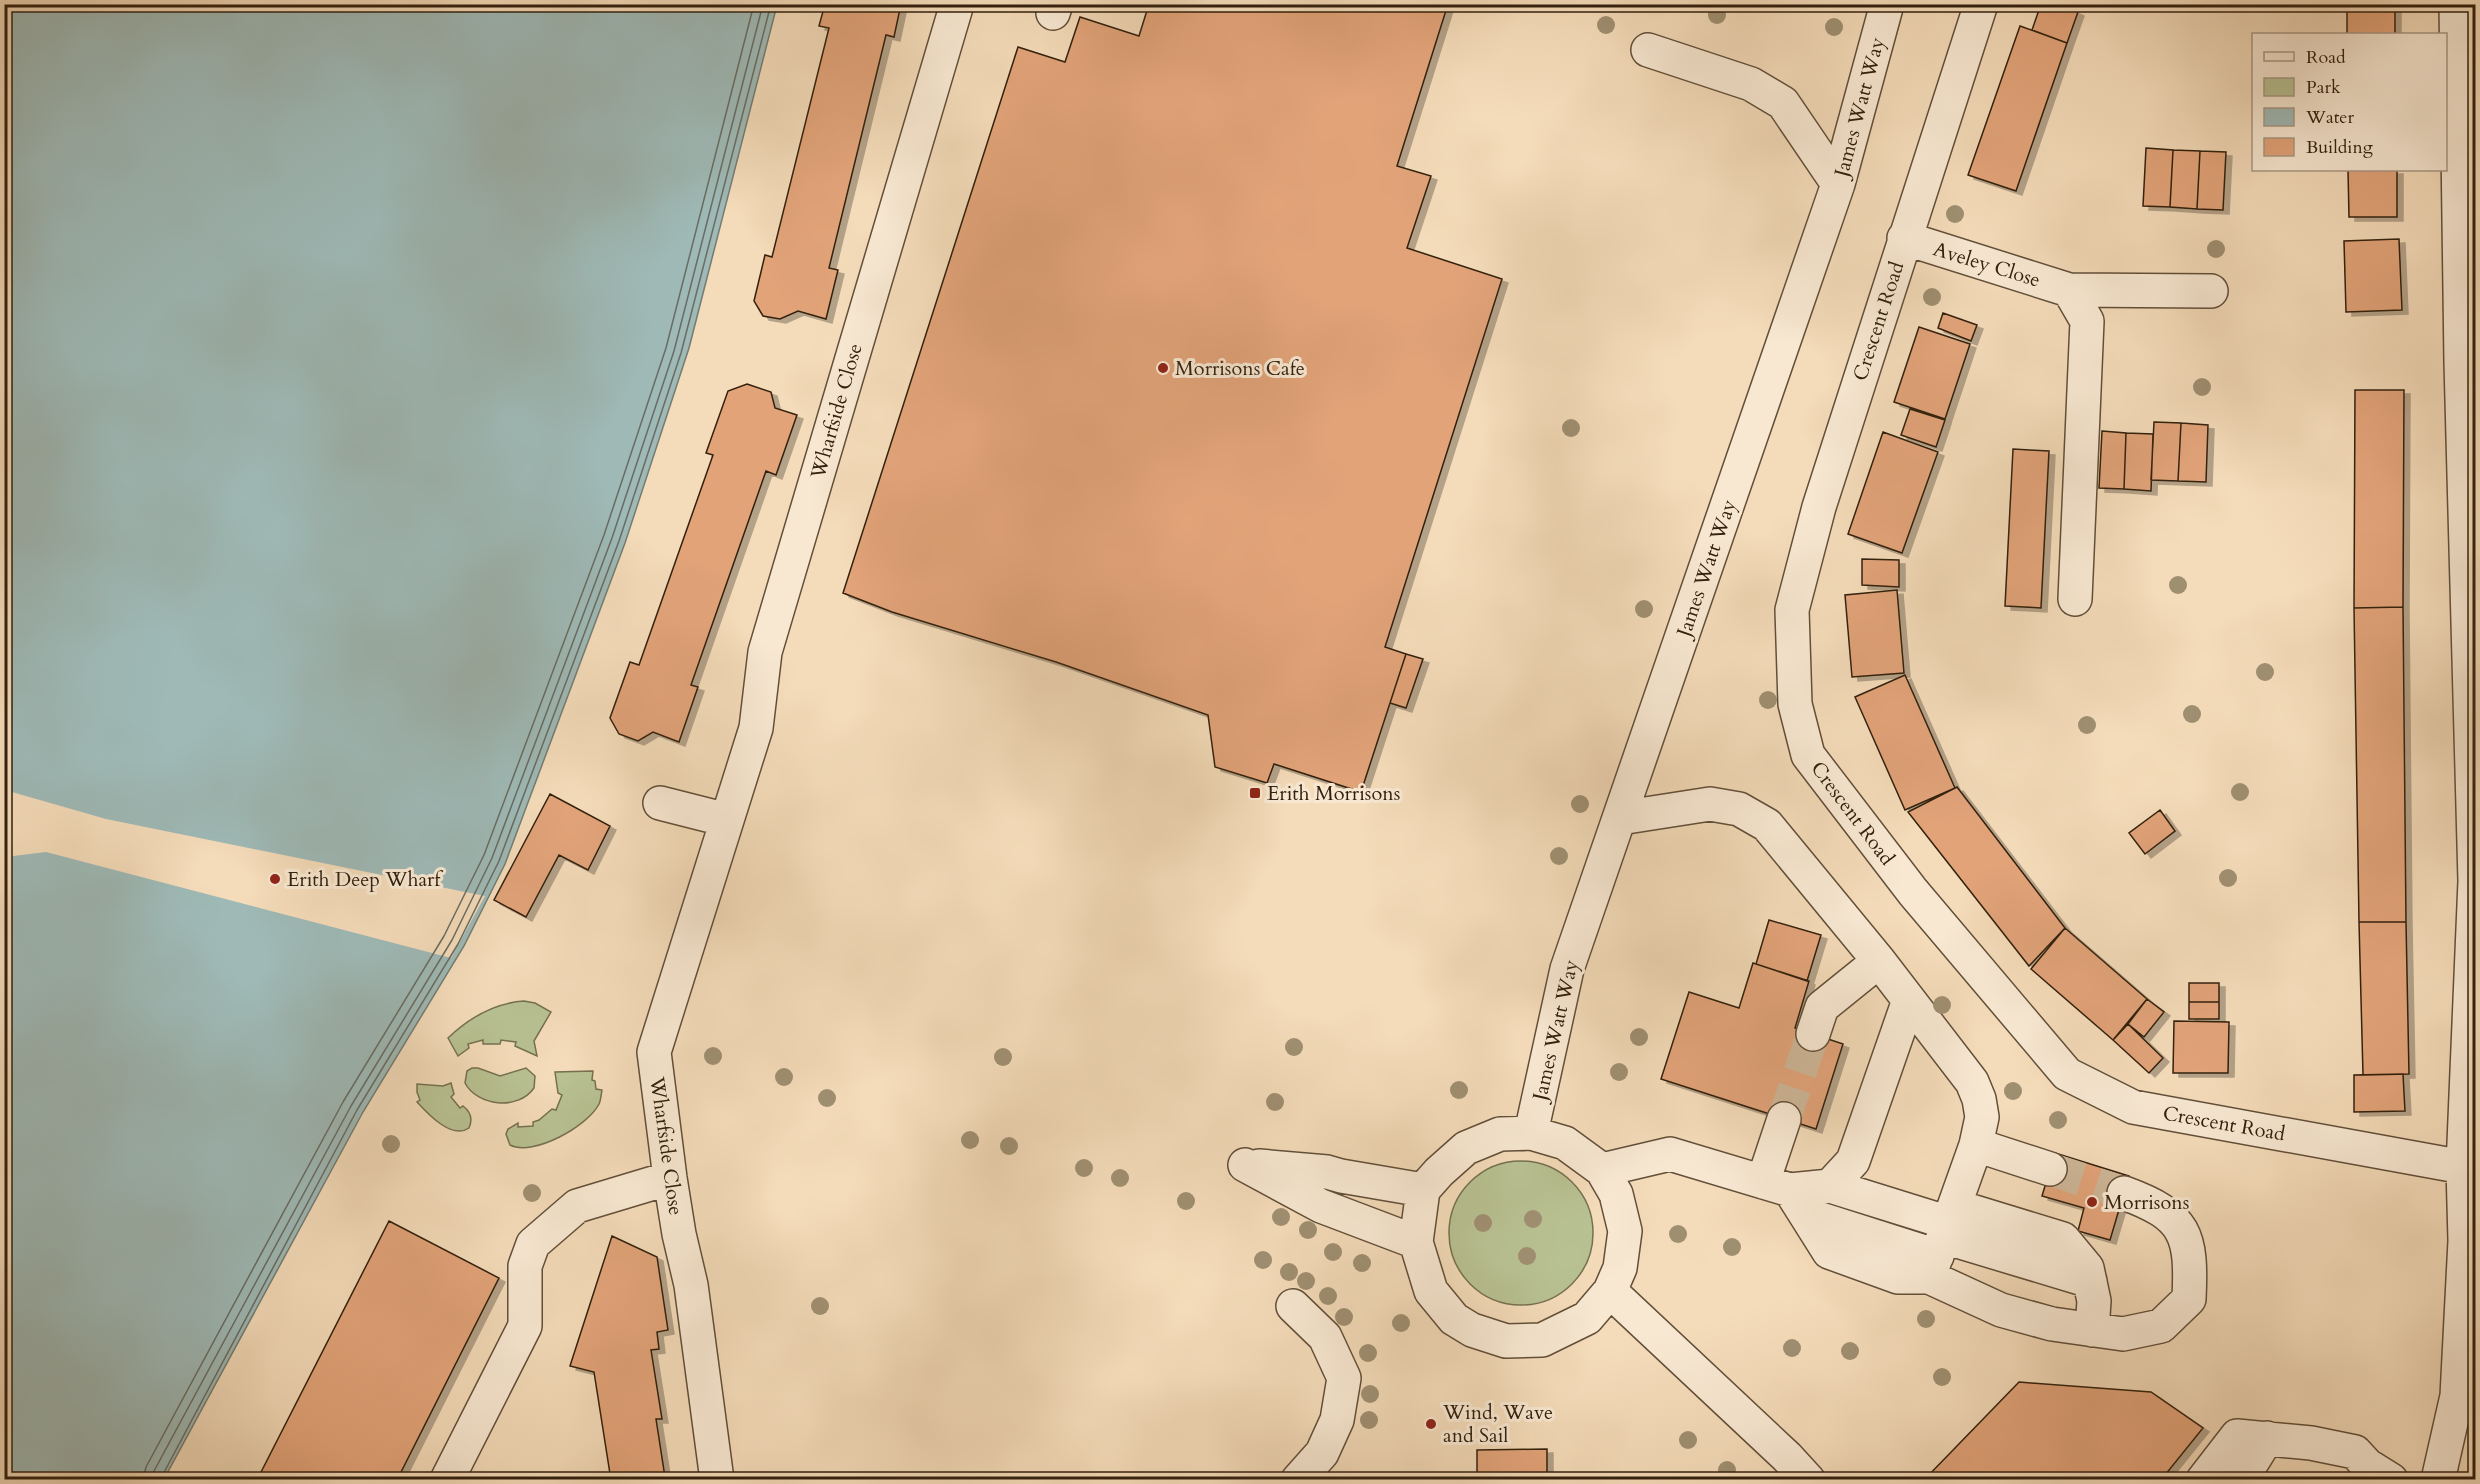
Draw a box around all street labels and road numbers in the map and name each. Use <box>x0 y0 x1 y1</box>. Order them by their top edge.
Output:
street label: James Watt Way <box>1827 34 1891 183</box>
street label: Aveley Close <box>1930 235 2044 294</box>
street label: Crescent Road <box>1847 258 1911 384</box>
street label: Wharfside Close <box>804 340 869 483</box>
street label: James Watt Way <box>1669 496 1743 643</box>
street label: Crescent Road <box>1805 756 1901 871</box>
street label: James Watt Way <box>1526 957 1585 1106</box>
street label: Wharfside Close <box>643 1074 690 1217</box>
street label: Crescent Road <box>2161 1099 2287 1148</box>

